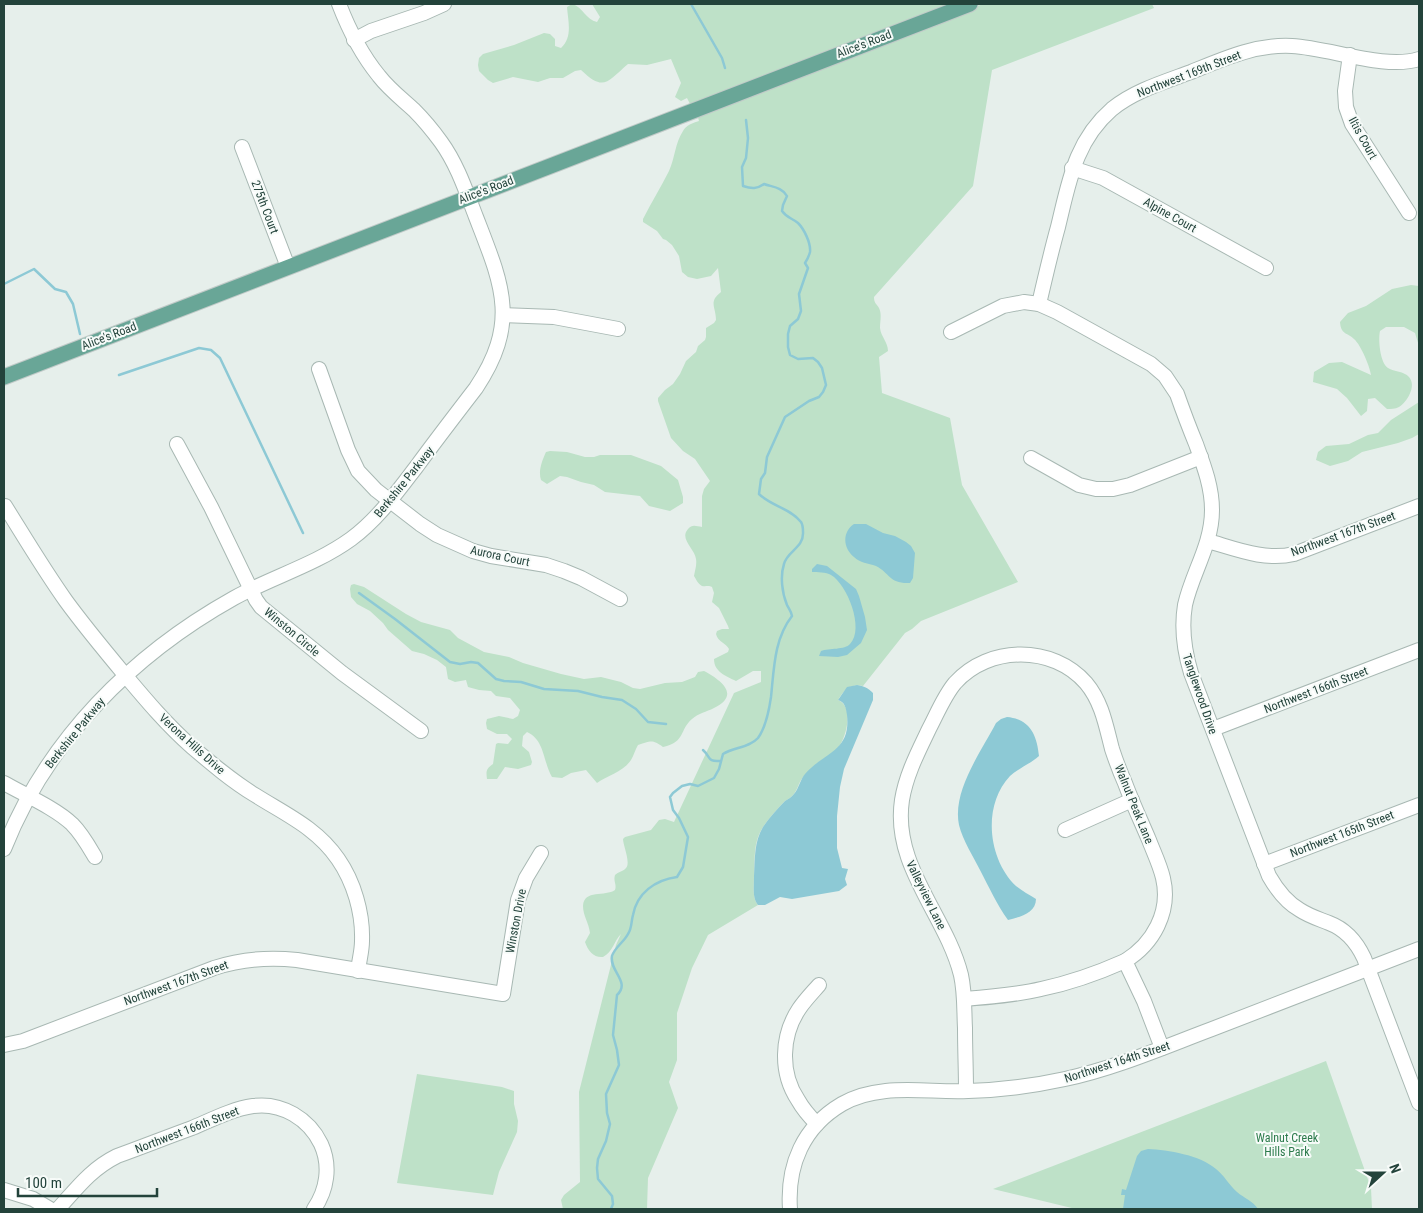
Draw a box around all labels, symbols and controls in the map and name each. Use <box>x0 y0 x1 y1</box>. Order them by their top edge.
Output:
street label: Alice's Road <box>835 27 893 61</box>
street label: Northwest 169th Street <box>1135 48 1243 100</box>
street label: Iltis Court <box>1346 114 1381 162</box>
street label: Alice's Road <box>457 173 515 207</box>
street label: 275th Court <box>248 178 282 236</box>
street label: Alpine Court <box>1141 195 1199 236</box>
street label: Alice's Road <box>80 319 138 353</box>
street label: Berkshire Parkway <box>371 444 437 520</box>
street label: Northwest 167th Street <box>1289 508 1397 559</box>
street label: Aurora Court <box>469 543 531 569</box>
street label: Winston Circle <box>261 605 323 660</box>
street label: Tanglewood Drive <box>1180 652 1220 736</box>
street label: Northwest 166th Street <box>1262 664 1370 716</box>
street label: Berkshire Parkway <box>42 695 108 771</box>
street label: Verona Hills Drive <box>156 711 228 778</box>
street label: Walnut Peak Lane <box>1112 762 1156 846</box>
street label: Northwest 165th Street <box>1288 808 1396 860</box>
street label: Valleyview Lane <box>903 858 949 932</box>
street label: Winston Drive <box>503 887 529 954</box>
street label: Northwest 167th Street <box>122 957 230 1008</box>
street label: Northwest 164th Street <box>1063 1038 1172 1086</box>
street label: Northwest 166th Street <box>133 1104 241 1156</box>
park label: Walnut Creek Hills Park <box>1256 1131 1319 1159</box>
north arrow <box>1358 1148 1408 1198</box>
text: N <box>1386 1161 1404 1175</box>
scale bar <box>18 1166 156 1198</box>
text: 100 m <box>25 1174 62 1192</box>

